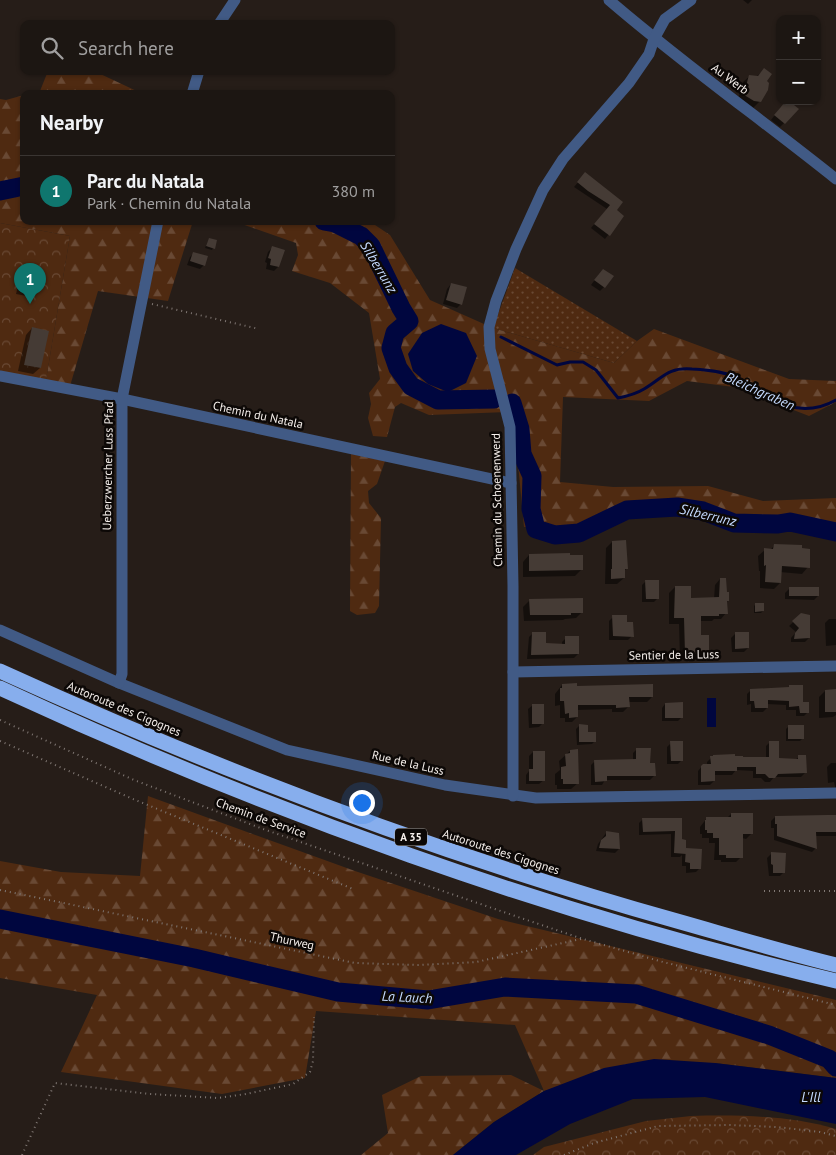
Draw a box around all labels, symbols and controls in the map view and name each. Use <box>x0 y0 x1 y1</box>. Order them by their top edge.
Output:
map controls <box>776 15 821 105</box>
button: + <box>776 15 821 60</box>
search box <box>20 20 395 75</box>
icon: search <box>38 34 66 62</box>
text: Search here <box>78 36 174 60</box>
street label: Au Werb <box>709 60 752 97</box>
button: − <box>776 60 821 105</box>
text: Nearby <box>40 109 103 136</box>
text: Parc du Natala <box>87 169 204 193</box>
text: 1 <box>51 181 61 201</box>
text: 380 m <box>332 181 375 201</box>
text: Park · Chemin du Natala <box>87 193 251 213</box>
water label: Silberrunz <box>356 238 402 297</box>
pin: 1 <box>14 263 46 304</box>
water label: Bleichgraben <box>722 368 798 414</box>
street label: Chemin du Natala <box>212 398 305 431</box>
street label: Ueberzwercher Luss Pfad <box>99 401 116 531</box>
street label: Chemin du Schoenenwerd <box>488 433 505 567</box>
water label: Silberrunz <box>678 500 739 531</box>
street label: Sentier de la Luss <box>629 646 719 663</box>
street label: Autoroute des Cigognes <box>65 678 183 739</box>
street label: Rue de la Luss <box>370 747 446 778</box>
your location <box>349 790 375 816</box>
street label: Chemin de Service <box>214 794 308 841</box>
street label: Autoroute des Cigognes <box>441 826 561 878</box>
road number: A 35 <box>395 829 427 846</box>
street label: Thurweg <box>269 929 316 953</box>
water label: La Lauch <box>381 987 433 1007</box>
water label: L'Ill <box>801 1088 821 1106</box>

